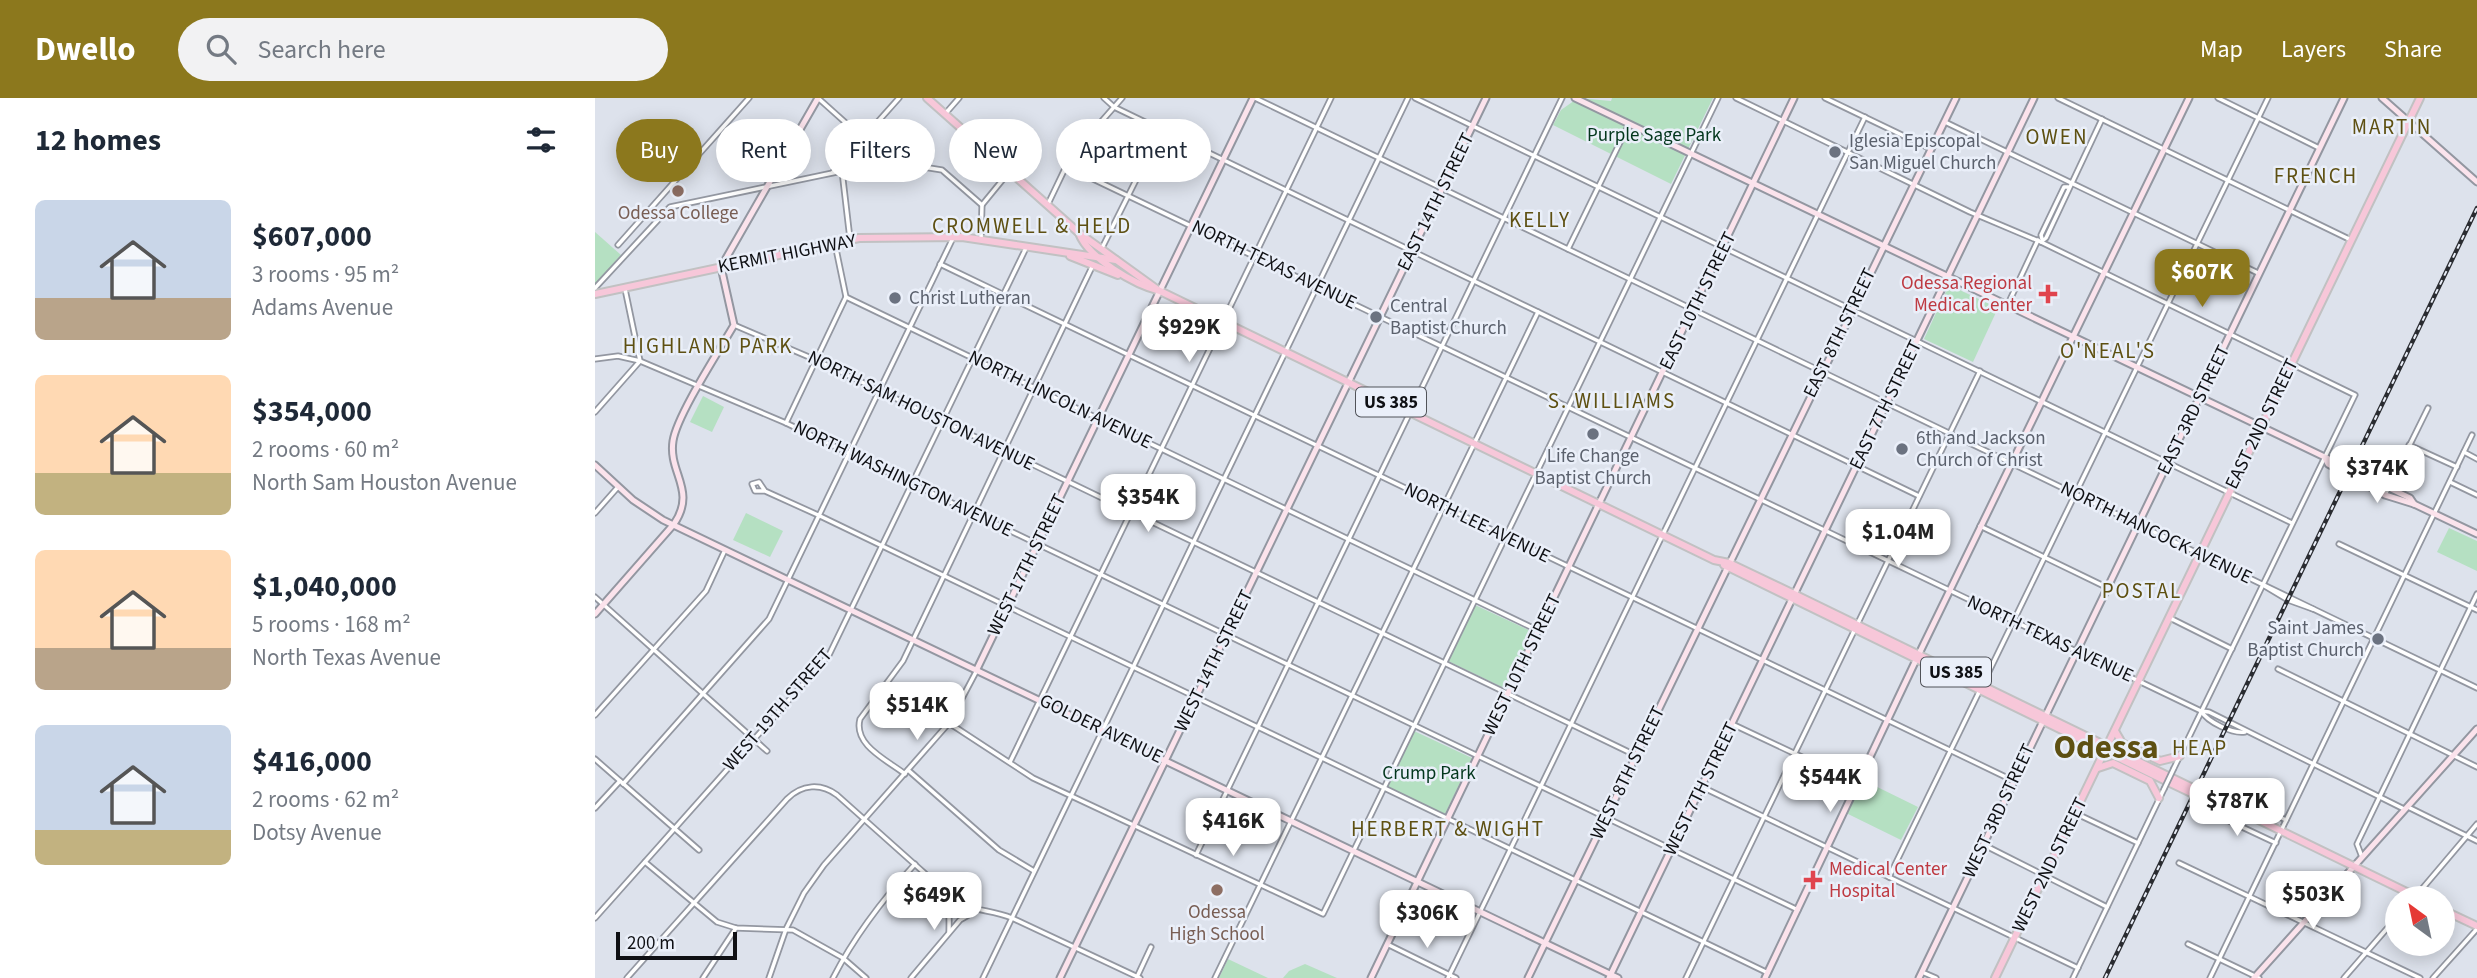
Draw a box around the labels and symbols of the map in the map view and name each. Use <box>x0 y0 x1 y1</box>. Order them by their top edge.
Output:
district label: MARTIN <box>2352 112 2432 142</box>
park label: Purple Sage Park <box>1587 122 1722 149</box>
district label: OWEN <box>2026 122 2088 152</box>
place label: Iglesia Episcopal San Miguel Church <box>1849 128 1996 177</box>
street label: EAST 14TH STREET <box>1391 129 1481 275</box>
marker: Iglesia Episcopal San Miguel Church <box>1827 144 1843 160</box>
district label: FRENCH <box>2274 161 2358 191</box>
marker: Odessa College <box>670 183 686 199</box>
place label: Odessa College <box>618 200 738 227</box>
district label: KELLY <box>1509 205 1571 235</box>
district label: CROMWELL & HELD <box>932 211 1132 241</box>
street label: NORTH TEXAS AVENUE <box>1187 213 1361 317</box>
street label: KERMIT HIGHWAY <box>716 227 859 281</box>
street label: EAST 10TH STREET <box>1653 228 1743 374</box>
pin: $607K <box>2153 250 2251 309</box>
street label: EAST 8TH STREET <box>1797 264 1883 402</box>
place label: Odessa Regional Medical Center <box>1901 270 2032 319</box>
marker: Odessa Regional Medical Center <box>2038 284 2058 304</box>
place label: Christ Lutheran <box>909 285 1031 312</box>
marker: Christ Lutheran <box>887 290 903 306</box>
place label: Central Baptist Church <box>1390 293 1507 342</box>
pin: $929K <box>1140 304 1238 364</box>
marker: Central Baptist Church <box>1368 309 1384 325</box>
district label: HIGHLAND PARK <box>623 331 793 361</box>
street label: EAST 7TH STREET <box>1843 336 1929 474</box>
district label: O'NEAL'S <box>2060 336 2156 366</box>
street label: EAST 3RD STREET <box>2151 341 2237 479</box>
street label: NORTH SAM HOUSTON AVENUE <box>803 344 1039 478</box>
street label: NORTH LINCOLN AVENUE <box>964 344 1156 456</box>
street label: EAST 2ND STREET <box>2219 354 2305 494</box>
district label: S. WILLIAMS <box>1548 386 1676 416</box>
road number: US 385 <box>1356 388 1426 416</box>
street label: NORTH WASHINGTON AVENUE <box>789 414 1017 544</box>
place label: 6th and Jackson Church of Christ <box>1916 425 2046 474</box>
marker: Life Change Baptist Church <box>1585 426 1601 442</box>
marker: 6th and Jackson Church of Christ <box>1894 441 1910 457</box>
place label: Life Change Baptist Church <box>1535 443 1651 492</box>
pin: $374K <box>2328 446 2426 505</box>
pin: $354K <box>1099 474 1197 534</box>
street label: NORTH HANCOCK AVENUE <box>2056 475 2256 591</box>
street label: NORTH LEE AVENUE <box>1399 476 1555 570</box>
street label: WEST 17TH STREET <box>981 489 1073 641</box>
pin: $1.04M <box>1841 510 1955 569</box>
district label: POSTAL <box>2102 576 2182 606</box>
street label: WEST 14TH STREET <box>1168 585 1260 737</box>
street label: WEST 10TH STREET <box>1476 589 1568 741</box>
street label: NORTH TEXAS AVENUE <box>1962 589 2138 689</box>
place label: Saint James Baptist Church <box>2247 615 2364 664</box>
marker: Saint James Baptist Church <box>2370 631 2386 647</box>
street label: WEST 19TH STREET <box>717 643 839 777</box>
road number: US 385 <box>1921 658 1991 686</box>
pin: $514K <box>868 682 966 742</box>
street label: GOLDER AVENUE <box>1035 687 1167 771</box>
street label: WEST 8TH STREET <box>1584 702 1672 844</box>
street label: WEST 7TH STREET <box>1657 718 1745 860</box>
district label: Odessa <box>2053 724 2159 771</box>
district label: HEAP <box>2172 733 2228 763</box>
street label: WEST 3RD STREET <box>1956 739 2042 883</box>
pin: $544K <box>1781 754 1879 814</box>
park label: Crump Park <box>1382 760 1476 787</box>
pin: $787K <box>2188 778 2286 838</box>
street label: WEST 2ND STREET <box>2006 793 2094 937</box>
pin: $416K <box>1184 798 1282 858</box>
district label: HERBERT & WIGHT <box>1351 814 1545 844</box>
place label: Medical Center Hospital <box>1829 856 1947 905</box>
marker: Medical Center Hospital <box>1803 870 1823 890</box>
pin: $649K <box>885 872 983 932</box>
pin: $503K <box>2264 872 2362 931</box>
marker: Odessa High School <box>1209 882 1225 898</box>
north arrow <box>2385 886 2455 956</box>
pin: $306K <box>1378 890 1476 950</box>
place label: Odessa High School <box>1169 899 1265 948</box>
scale bar <box>616 929 737 961</box>

